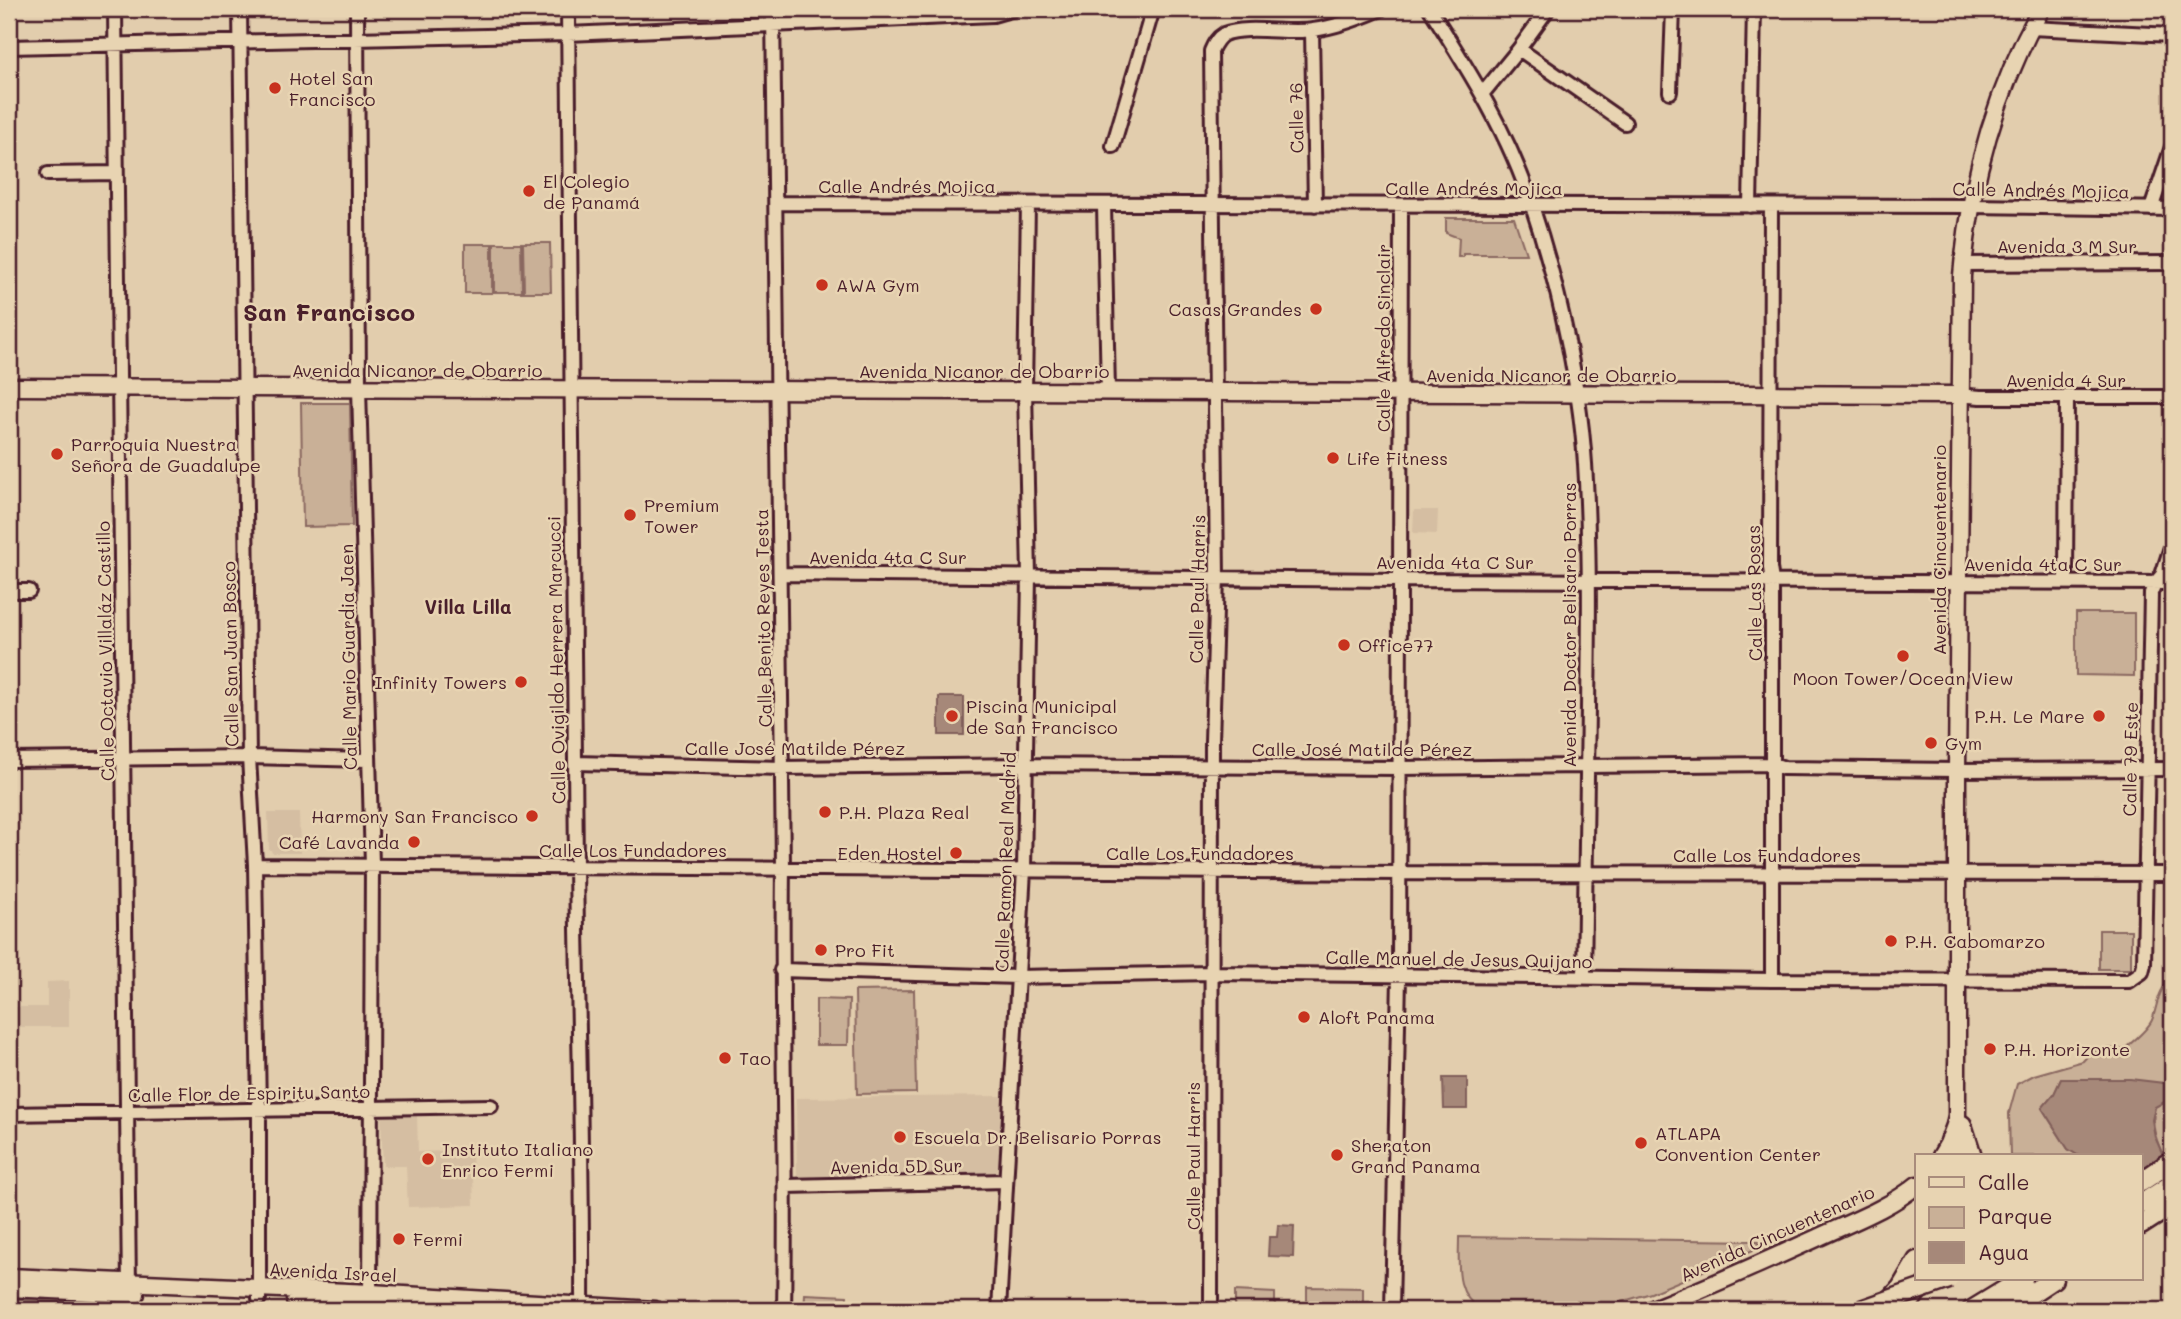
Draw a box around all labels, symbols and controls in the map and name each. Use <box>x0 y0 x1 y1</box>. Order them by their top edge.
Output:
place label: Hotel San Francisco <box>289 66 376 111</box>
marker: Hotel San Francisco <box>267 80 283 96</box>
street label: Calle 76 <box>1283 82 1309 154</box>
place label: El Colegio de Panamá <box>543 169 640 214</box>
street label: Calle Andrés Mojica <box>818 174 996 198</box>
street label: Calle Andrés Mojica <box>1385 176 1563 200</box>
street label: Calle Andrés Mojica <box>1952 176 2130 204</box>
marker: El Colegio de Panamá <box>521 183 537 199</box>
street label: Avenida 3 M Sur <box>1997 234 2137 258</box>
street label: Calle Alfredo Sinclair <box>1371 244 1395 432</box>
place label: AWA Gym <box>836 273 920 297</box>
marker: AWA Gym <box>814 277 830 293</box>
district label: San Francisco <box>243 296 415 327</box>
place label: Casas Grandes <box>1169 297 1302 321</box>
marker: Casas Grandes <box>1308 301 1324 317</box>
street label: Avenida Nicanor de Obarrio <box>292 358 543 382</box>
street label: Avenida Nicanor de Obarrio <box>859 359 1110 383</box>
street label: Avenida Nicanor de Obarrio <box>1426 363 1677 387</box>
street label: Avenida 4 Sur <box>2006 368 2126 392</box>
place label: Parroquia Nuestra Señora de Guadalupe <box>71 432 261 477</box>
street label: Avenida Cincuentenario <box>1927 444 1951 655</box>
marker: Parroquia Nuestra Señora de Guadalupe <box>49 446 65 462</box>
place label: Life Fitness <box>1347 446 1448 470</box>
marker: Life Fitness <box>1325 450 1341 466</box>
street label: Avenida Doctor Belisario Porras <box>1557 482 1581 768</box>
place label: Premium Tower <box>644 493 719 538</box>
marker: Premium Tower <box>622 507 638 523</box>
street label: Calle Benito Reyes Testa <box>749 508 777 728</box>
street label: Calle Paul Harris <box>1184 514 1210 664</box>
street label: Calle Ovigildo Herrera Marcucci <box>541 516 571 804</box>
street label: Calle Octavio Villaláz Castillo <box>91 520 119 781</box>
street label: Calle Las Rosas <box>1741 525 1767 661</box>
street label: Calle Mario Guardia Jaen <box>334 544 362 770</box>
street label: Avenida 4ta C Sur <box>809 545 967 569</box>
street label: Avenida 4ta C Sur <box>1376 550 1534 574</box>
street label: Avenida 4ta C Sur <box>1964 552 2122 576</box>
street label: Calle San Juan Bosco <box>216 561 244 747</box>
district label: Villa Lilla <box>424 594 512 619</box>
place label: Office77 <box>1358 633 1434 657</box>
marker: Office77 <box>1336 637 1352 653</box>
marker: Moon Tower/Ocean View <box>1895 648 1911 664</box>
place label: Moon Tower/Ocean View <box>1793 666 2013 690</box>
place label: Infinity Towers <box>374 670 507 694</box>
marker: Infinity Towers <box>513 674 529 690</box>
place label: Piscina Municipal de San Francisco <box>966 694 1118 739</box>
street label: Calle 79 Este <box>2117 702 2143 816</box>
place label: P.H. Le Mare <box>1974 704 2085 728</box>
marker: Piscina Municipal de San Francisco <box>944 708 960 724</box>
marker: P.H. Le Mare <box>2091 708 2107 724</box>
place label: Gym <box>1945 731 1982 755</box>
marker: Gym <box>1923 735 1939 751</box>
street label: Calle José Matilde Pérez <box>685 736 905 760</box>
street label: Calle José Matilde Pérez <box>1252 737 1472 761</box>
street label: Calle Ramon Real Madrid <box>989 751 1021 973</box>
place label: P.H. Plaza Real <box>839 800 970 824</box>
place label: Harmony San Francisco <box>311 804 518 828</box>
marker: P.H. Plaza Real <box>817 804 833 820</box>
marker: Harmony San Francisco <box>524 808 540 824</box>
place label: Café Lavanda <box>279 830 400 854</box>
marker: Café Lavanda <box>406 834 422 850</box>
street label: Calle Los Fundadores <box>539 838 727 862</box>
place label: Eden Hostel <box>838 841 942 865</box>
street label: Calle Los Fundadores <box>1106 841 1294 865</box>
street label: Calle Los Fundadores <box>1673 843 1861 867</box>
marker: Eden Hostel <box>948 845 964 861</box>
place label: P.H. Cabomarzo <box>1905 929 2045 953</box>
marker: P.H. Cabomarzo <box>1883 933 1899 949</box>
place label: Pro Fit <box>835 938 895 962</box>
marker: Pro Fit <box>813 942 829 958</box>
street label: Calle Manuel de Jesus Quijano <box>1326 945 1593 973</box>
place label: Aloft Panama <box>1318 1005 1435 1029</box>
marker: Aloft Panama <box>1296 1009 1312 1025</box>
place label: P.H. Horizonte <box>2004 1037 2130 1061</box>
marker: P.H. Horizonte <box>1982 1041 1998 1057</box>
place label: Tao <box>739 1046 771 1070</box>
marker: Tao <box>717 1050 733 1066</box>
street label: Calle Flor de Espiritu Santo <box>128 1079 371 1107</box>
street label: Calle Paul Harris <box>1181 1082 1205 1230</box>
place label: ATLAPA Convention Center <box>1655 1121 1821 1166</box>
place label: Escuela Dr. Belisario Porras <box>914 1125 1162 1149</box>
marker: Escuela Dr. Belisario Porras <box>892 1129 908 1145</box>
place label: Sheraton Grand Panama <box>1351 1133 1481 1178</box>
marker: ATLAPA Convention Center <box>1633 1135 1649 1151</box>
place label: Instituto Italiano Enrico Fermi <box>442 1137 593 1182</box>
marker: Sheraton Grand Panama <box>1329 1147 1345 1163</box>
marker: Instituto Italiano Enrico Fermi <box>420 1151 436 1167</box>
street label: Avenida 5D Sur <box>829 1153 963 1179</box>
legend <box>1915 1154 2142 1280</box>
text: Calle <box>1978 1168 2030 1195</box>
street label: Avenida Cincuentenario <box>1676 1179 1878 1287</box>
text: Parque <box>1978 1202 2052 1229</box>
place label: Fermi <box>413 1227 463 1251</box>
marker: Fermi <box>391 1231 407 1247</box>
text: Agua <box>1978 1238 2029 1265</box>
street label: Avenida Israel <box>269 1257 397 1287</box>

